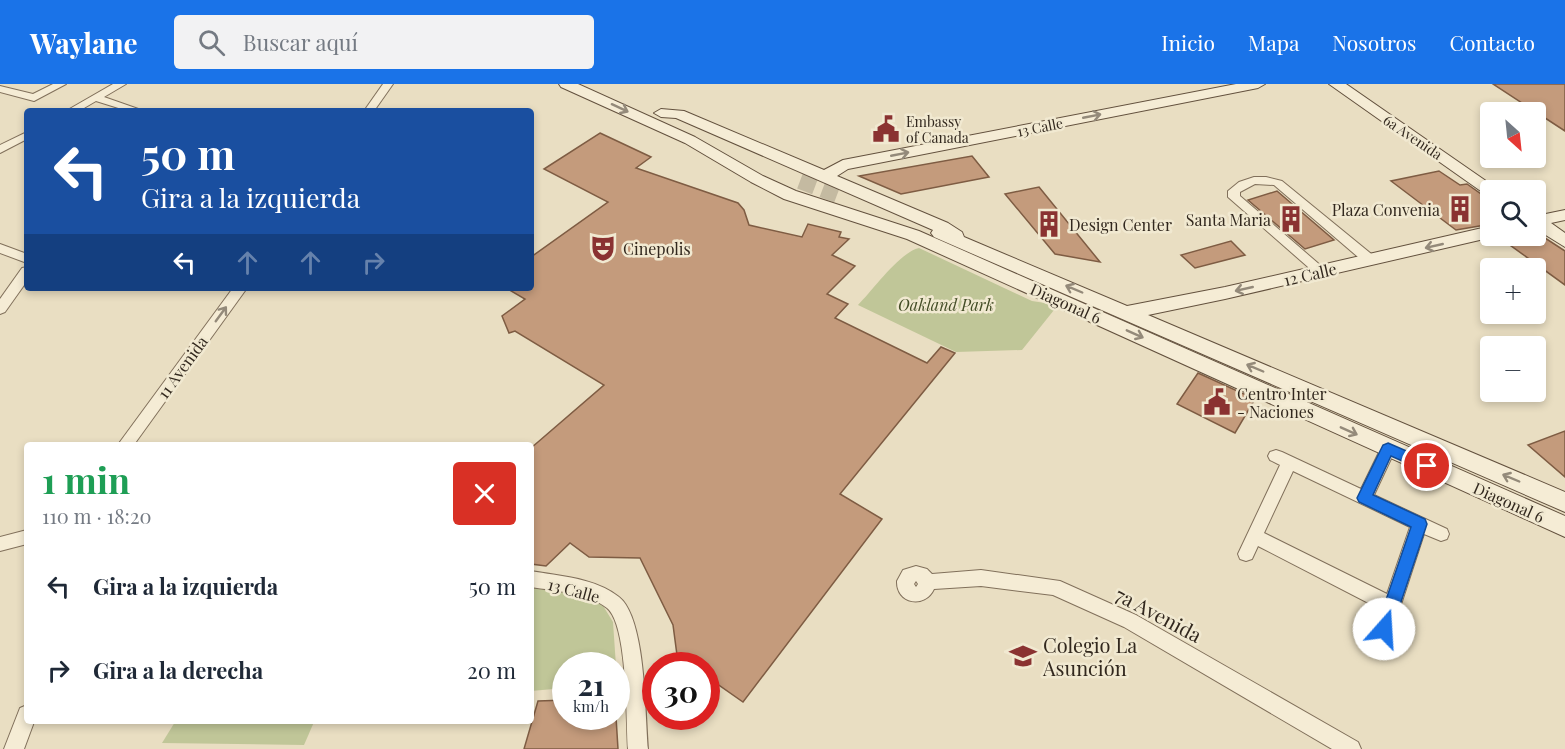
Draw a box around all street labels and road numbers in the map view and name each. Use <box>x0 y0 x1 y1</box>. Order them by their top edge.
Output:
street label: 6a Avenida <box>1380 110 1446 164</box>
street label: 13 Calle <box>1015 113 1065 141</box>
street label: 12 Calle <box>1282 258 1338 290</box>
street label: Diagonal 6 <box>1027 278 1105 328</box>
street label: 11 Avenida <box>152 331 212 403</box>
street label: Diagonal 6 <box>1470 477 1548 527</box>
street label: 13 Calle <box>546 573 602 607</box>
street label: 7a Avenida <box>1111 580 1207 648</box>

